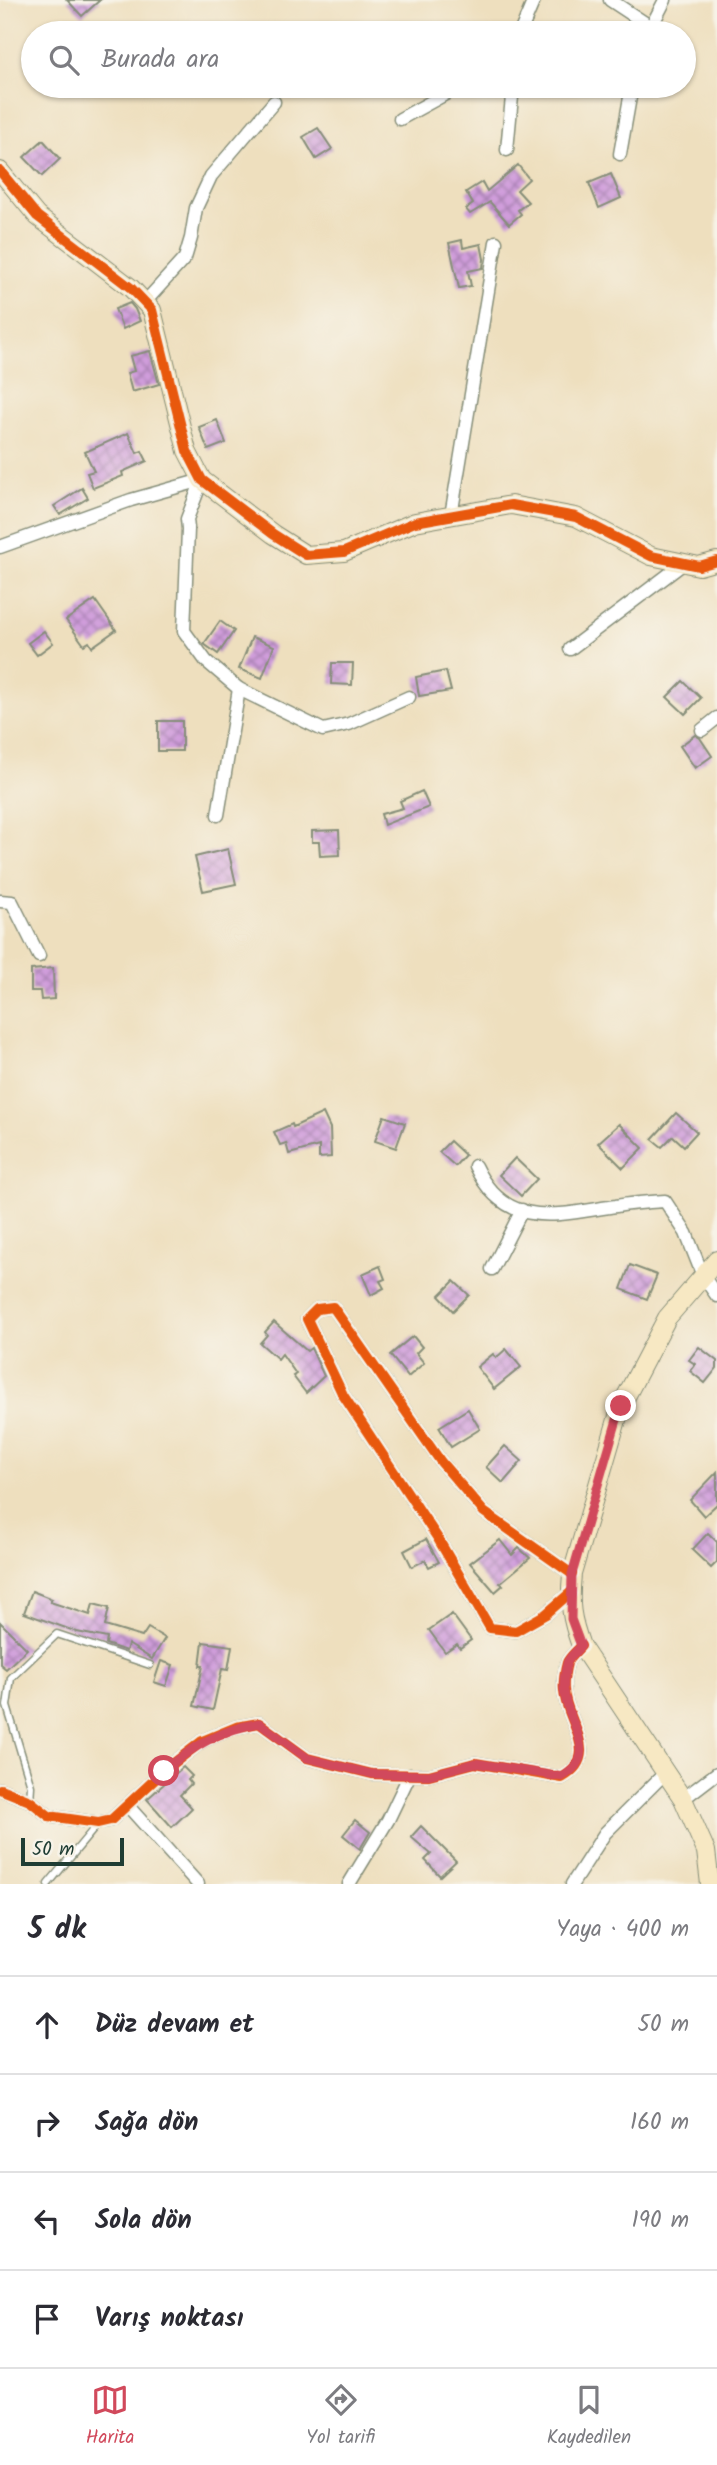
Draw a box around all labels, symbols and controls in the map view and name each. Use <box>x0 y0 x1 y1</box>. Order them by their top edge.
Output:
search box <box>21 21 696 98</box>
text: Burada ara <box>101 39 219 81</box>
icon: search <box>45 41 83 79</box>
route end <box>605 1390 636 1421</box>
route start <box>148 1755 179 1786</box>
scale bar <box>21 1835 124 1867</box>
text: 50 m <box>32 1835 74 1865</box>
text: 5 dk <box>28 1906 86 1954</box>
text: Yaya · 400 m <box>556 1912 689 1948</box>
text: Düz devam et <box>95 2004 254 2046</box>
icon: ahead <box>28 2006 66 2044</box>
text: 50 m <box>638 2007 689 2043</box>
text: Sağa dön <box>95 2102 198 2144</box>
icon: right <box>28 2104 66 2142</box>
text: 160 m <box>630 2105 689 2141</box>
text: Sola dön <box>95 2200 192 2242</box>
icon: left <box>28 2202 66 2240</box>
text: 190 m <box>632 2203 689 2239</box>
text: Varış noktası <box>95 2298 243 2340</box>
icon: arrive <box>28 2300 66 2338</box>
tab: Harita <box>86 2381 135 2453</box>
tab: Yol tarifi <box>306 2381 375 2453</box>
tab: Kaydedilen <box>547 2381 631 2453</box>

